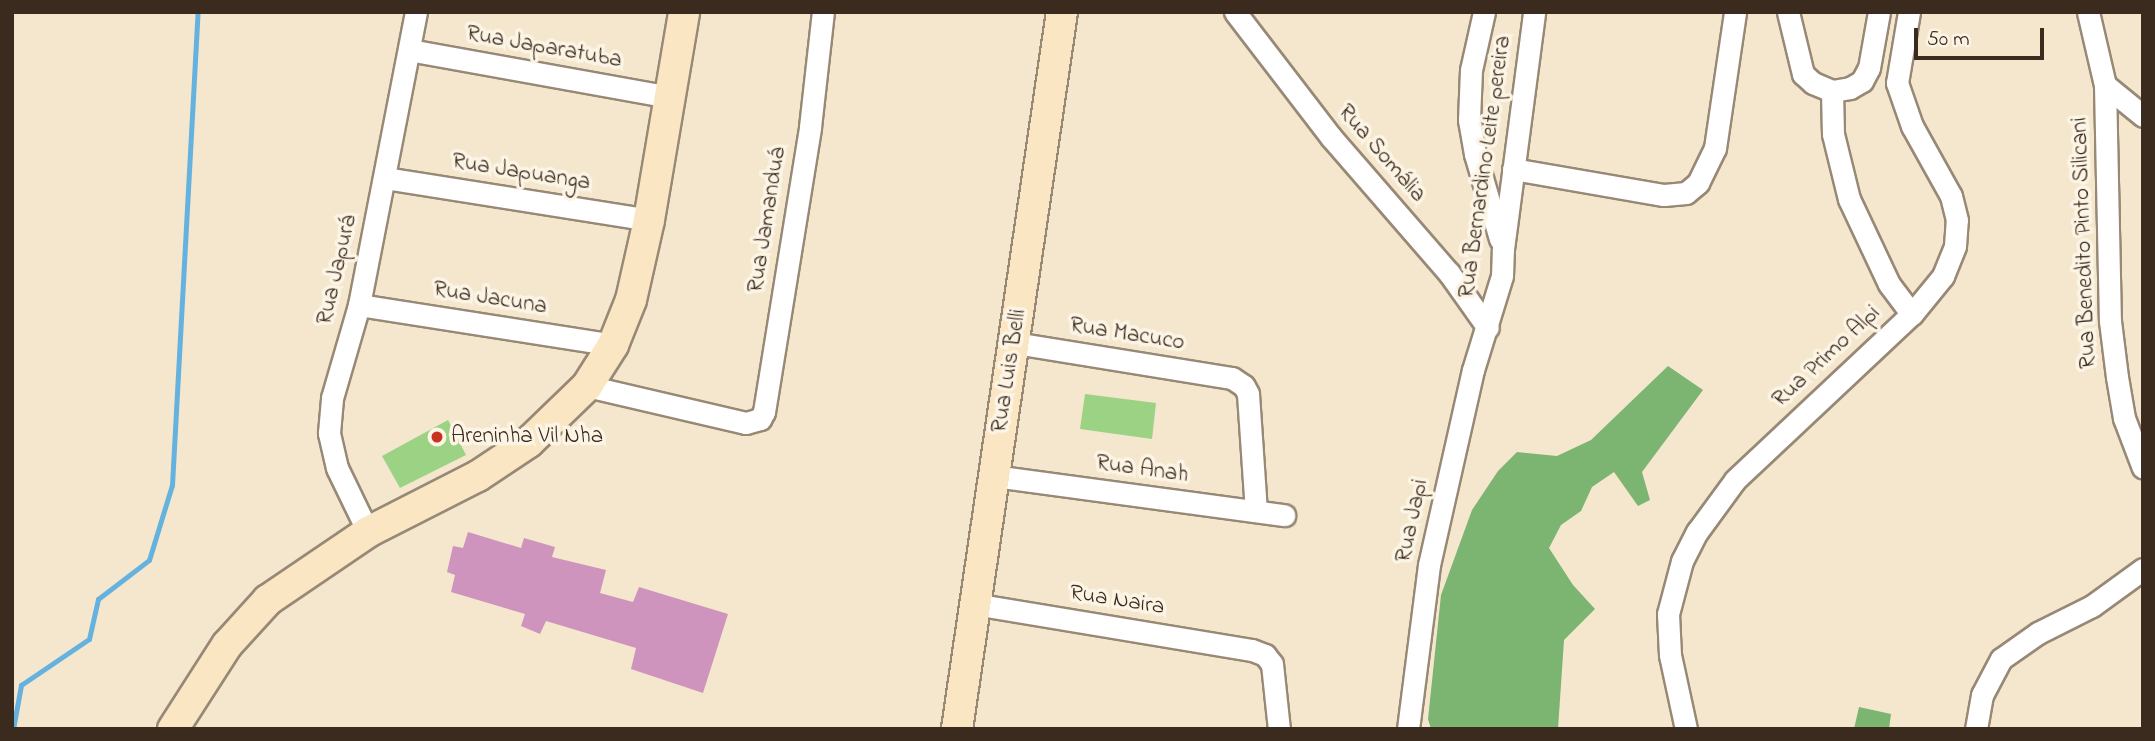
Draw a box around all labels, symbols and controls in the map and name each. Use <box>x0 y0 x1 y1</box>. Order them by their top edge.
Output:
scale bar <box>1917 14 2046 58</box>
street label: Rua Japaratuba <box>464 21 624 75</box>
text: 50 m <box>1927 25 1970 55</box>
street label: Rua Bernardino Leite pereira <box>1454 34 1518 300</box>
street label: Rua Somália <box>1331 99 1431 209</box>
street label: Rua Benedito Pinto Silicani <box>2067 117 2103 369</box>
street label: Rua Jamanduá <box>743 145 793 295</box>
street label: Rua Japuanga <box>450 148 592 198</box>
street label: Rua Japurá <box>312 212 364 328</box>
street label: Rua Jacuna <box>431 276 549 322</box>
street label: Rua Primo Alpi <box>1767 300 1887 414</box>
street label: Rua Luis Belli <box>987 307 1033 435</box>
street label: Rua Macuco <box>1068 312 1186 358</box>
place label: Areninha Vil Nha <box>451 423 603 451</box>
marker: Areninha Vil Nha <box>429 429 445 445</box>
street label: Rua Anah <box>1094 450 1190 490</box>
street label: Rua Japi <box>1391 477 1435 565</box>
street label: Rua Naira <box>1068 580 1166 622</box>

